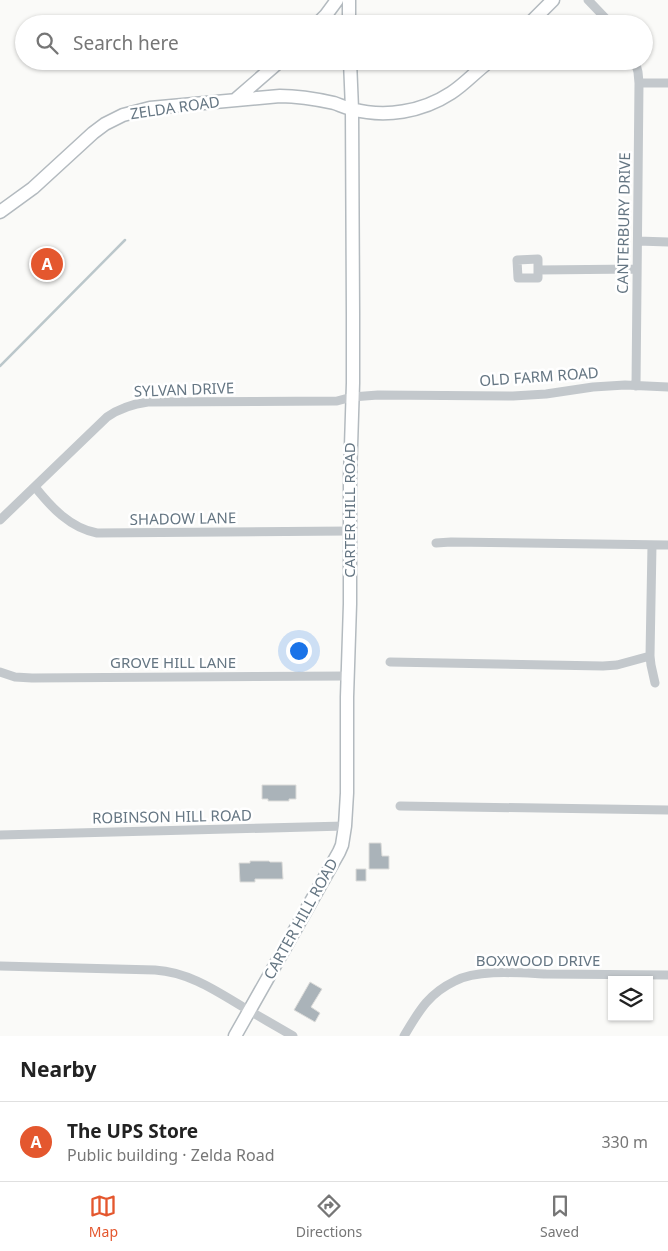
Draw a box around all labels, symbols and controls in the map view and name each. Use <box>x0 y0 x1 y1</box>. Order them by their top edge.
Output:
search box <box>15 15 653 70</box>
icon: search <box>33 29 61 57</box>
text: Search here <box>73 30 179 56</box>
street label: ZELDA ROAD <box>129 91 221 123</box>
street label: CANTERBURY DRIVE <box>612 152 634 294</box>
pin: A <box>31 245 63 283</box>
street label: OLD FARM ROAD <box>479 362 599 390</box>
street label: SYLVAN DRIVE <box>134 377 234 401</box>
street label: CARTER HILL ROAD <box>339 442 359 578</box>
street label: SHADOW LANE <box>130 507 236 529</box>
your location <box>286 638 312 664</box>
street label: GROVE HILL LANE <box>110 652 236 672</box>
street label: ROBINSON HILL ROAD <box>92 805 252 827</box>
street label: CARTER HILL ROAD <box>259 854 342 983</box>
street label: BOXWOOD DRIVE <box>476 950 600 970</box>
map controls <box>608 976 653 1021</box>
button: layers <box>608 976 653 1021</box>
text: Nearby <box>20 1055 96 1083</box>
text: The UPS Store <box>67 1118 198 1144</box>
text: A <box>30 1131 42 1153</box>
text: 330 m <box>601 1131 648 1153</box>
text: Public building · Zelda Road <box>67 1144 275 1166</box>
tab: Map <box>89 1192 118 1241</box>
tab: Directions <box>296 1192 362 1241</box>
tab: Saved <box>540 1192 579 1241</box>

